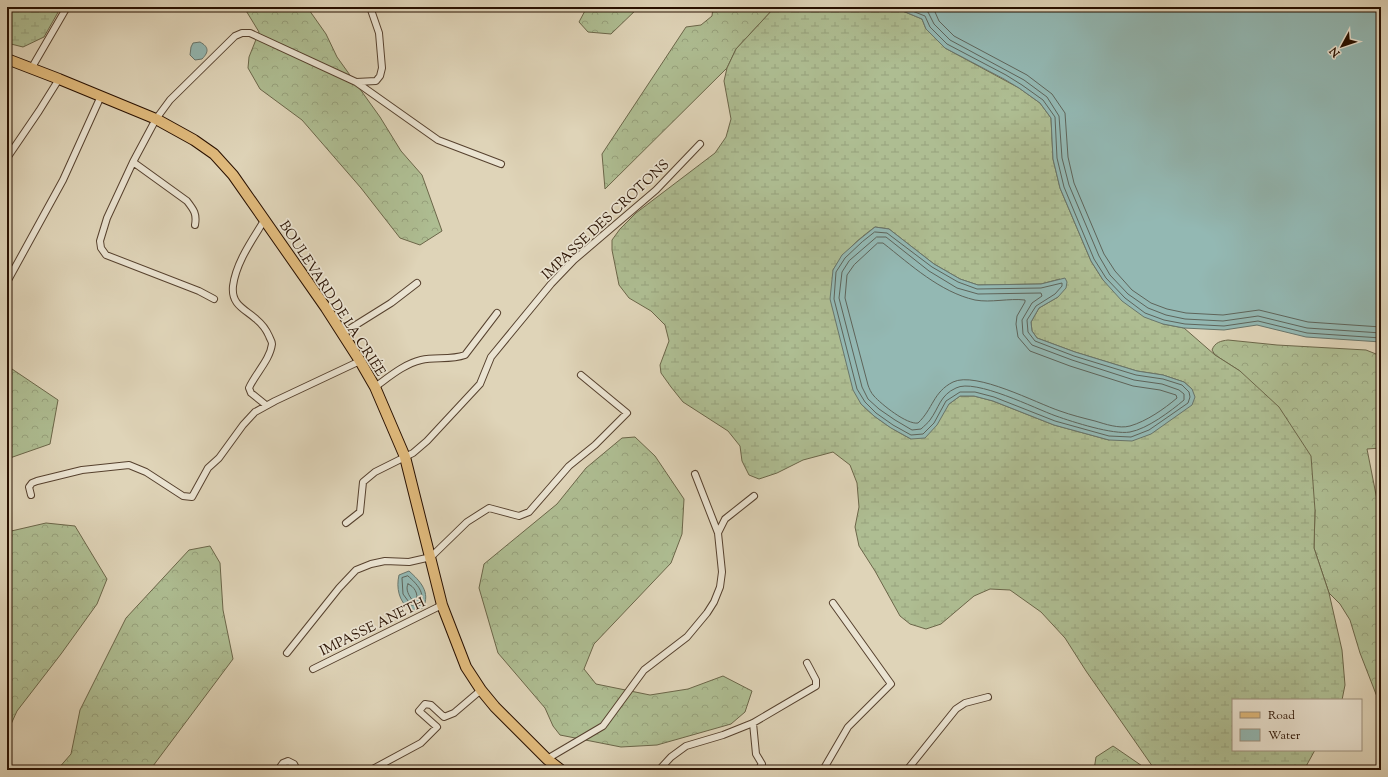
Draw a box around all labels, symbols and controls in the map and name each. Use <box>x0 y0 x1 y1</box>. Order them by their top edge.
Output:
north arrow <box>1322 26 1362 66</box>
text: N <box>1326 43 1345 61</box>
street label: IMPASSE DES CROTONS <box>538 156 675 285</box>
street label: BOULEVARD DE LA CRIÉE <box>273 217 390 381</box>
street label: IMPASSE ANETH <box>317 594 429 662</box>
legend <box>1232 699 1362 751</box>
text: Road <box>1268 707 1295 725</box>
text: Water <box>1268 727 1301 745</box>

